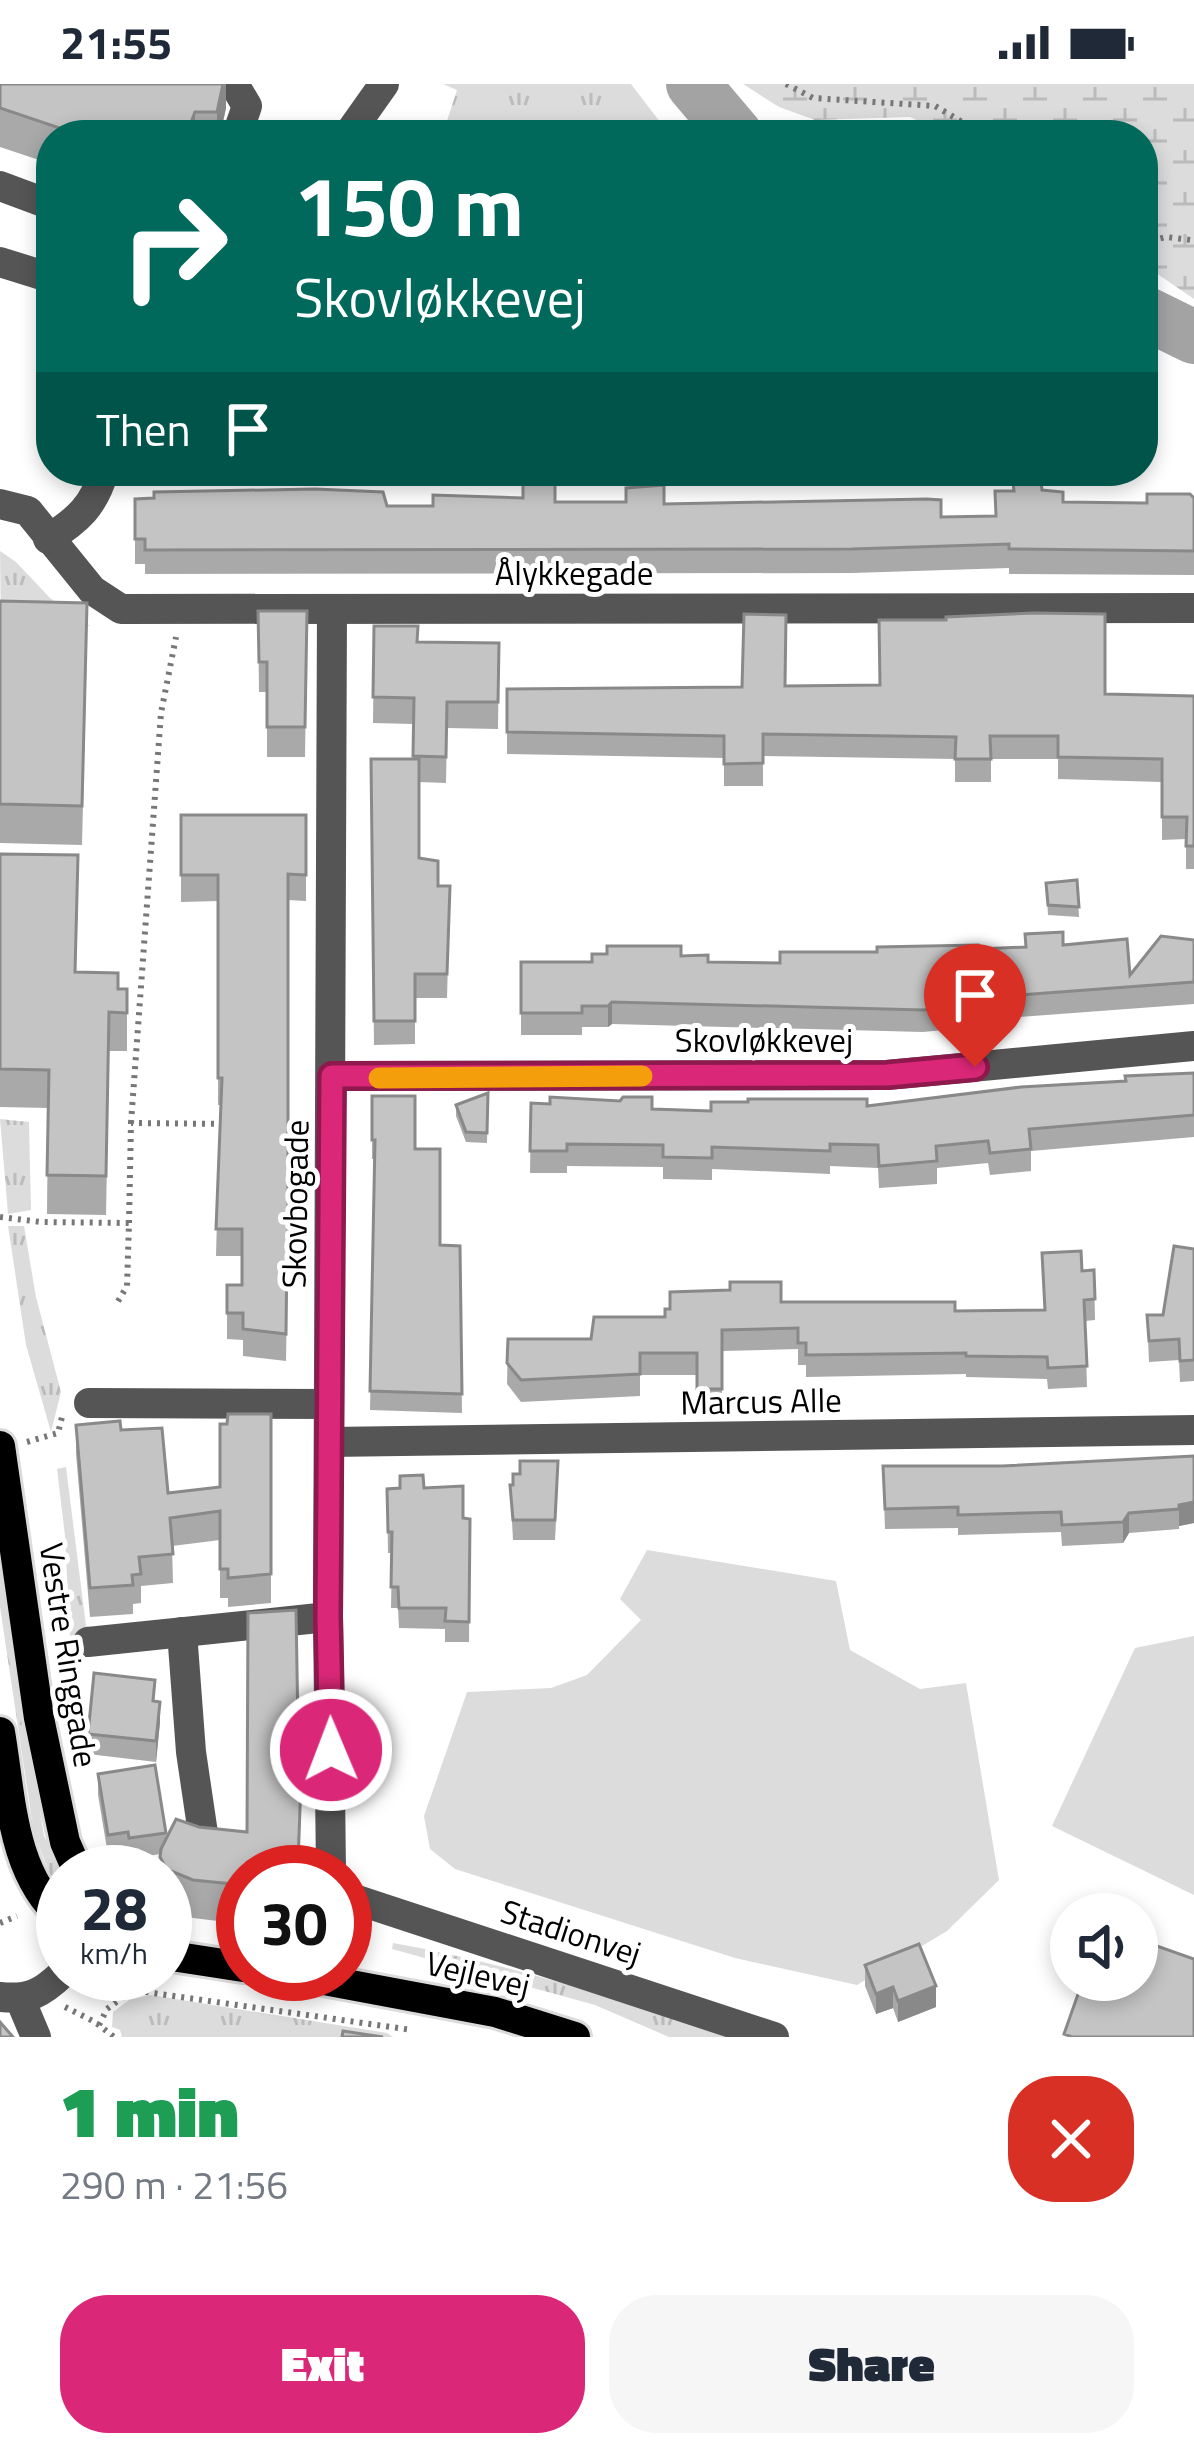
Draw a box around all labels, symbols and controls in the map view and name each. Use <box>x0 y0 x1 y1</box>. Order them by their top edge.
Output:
text: 21:55 <box>60 8 172 76</box>
text: 150 m <box>294 141 524 269</box>
icon: right <box>96 168 252 324</box>
text: Skovløkkevej <box>294 256 586 338</box>
text: Then <box>96 395 191 463</box>
icon: arrive <box>215 396 281 462</box>
street label: Ålykkegade <box>495 548 653 598</box>
pin <box>924 944 1026 1067</box>
icon: arrive <box>942 962 1008 1028</box>
street label: Skovløkkevej <box>675 1015 853 1065</box>
street label: Skovbogade <box>269 1119 321 1289</box>
street label: Marcus Alle <box>680 1375 842 1427</box>
street label: Vestre Ringgade <box>27 1539 111 1771</box>
position arrow <box>268 1687 394 1813</box>
speed limit sign: 30 <box>216 1845 372 2001</box>
text: 28 <box>80 1862 148 1953</box>
street label: Stadionvej <box>494 1886 648 1978</box>
map controls <box>1050 1893 1158 2001</box>
button: sound <box>1050 1893 1158 2001</box>
text: km/h <box>80 1930 148 1976</box>
street label: Vejlevej <box>421 1938 535 2010</box>
text: 1 min <box>60 2055 239 2165</box>
button: close <box>1008 2076 1134 2202</box>
text: 290 m · 21:56 <box>60 2155 288 2214</box>
button: Exit <box>60 2295 585 2433</box>
button: Share <box>609 2295 1134 2433</box>

